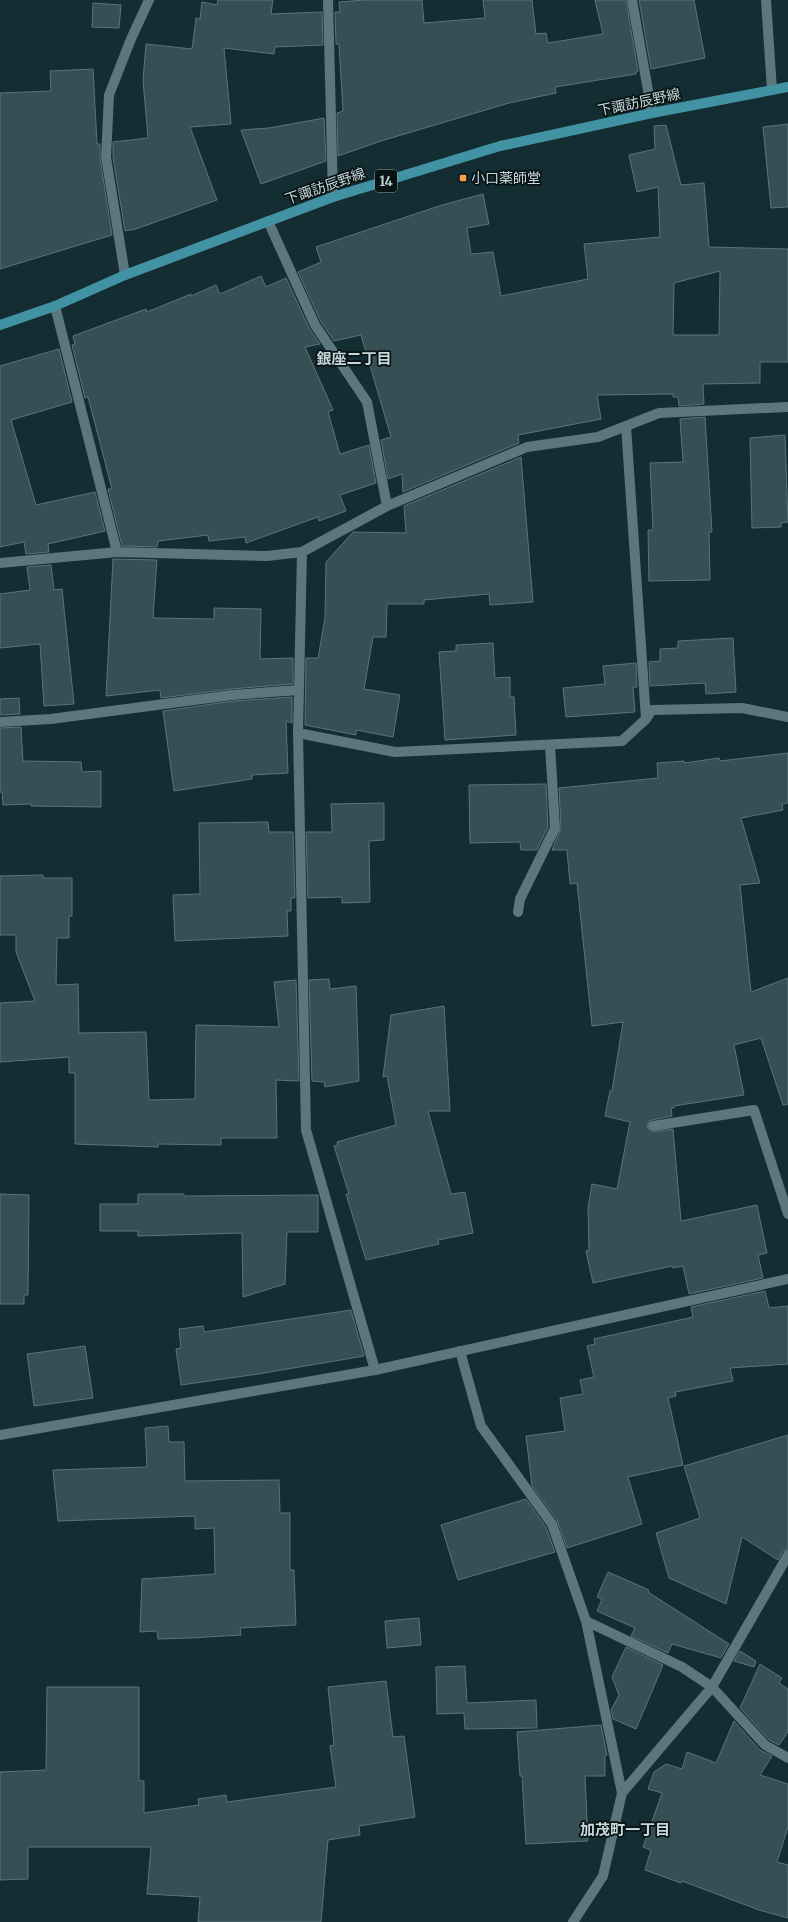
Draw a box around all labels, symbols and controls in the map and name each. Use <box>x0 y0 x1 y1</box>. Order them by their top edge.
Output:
street label: 下諏訪辰野線 <box>596 84 682 120</box>
street label: 下諏訪辰野線 <box>282 164 368 208</box>
place label: 小口薬師堂 <box>471 169 541 187</box>
road number: 14 <box>375 170 397 192</box>
marker: 小口薬師堂 <box>458 173 468 183</box>
district label: 銀座二丁目 <box>316 349 392 368</box>
district label: 加茂町一丁目 <box>580 1820 670 1839</box>

